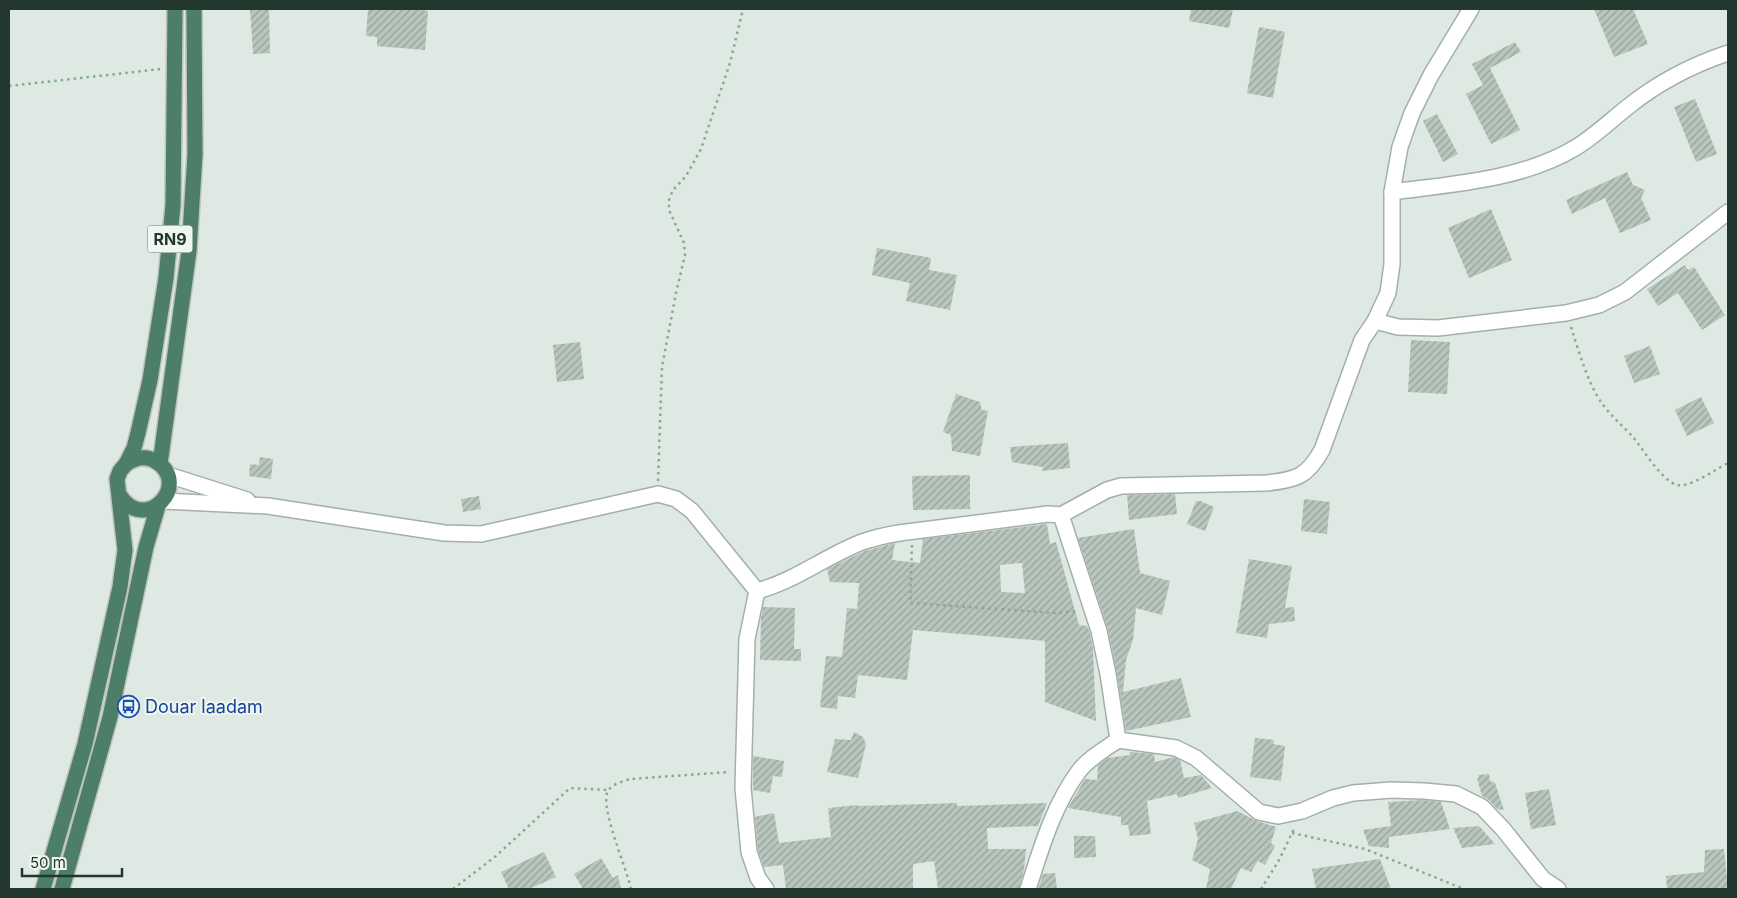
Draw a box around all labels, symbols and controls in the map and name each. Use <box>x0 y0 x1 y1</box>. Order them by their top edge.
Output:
road number: RN9 <box>148 225 192 252</box>
bus stop icon: Douar laadam <box>117 695 141 719</box>
place label: Douar laadam <box>145 696 263 717</box>
scale bar <box>22 846 122 878</box>
text: 50 m <box>30 853 66 872</box>

